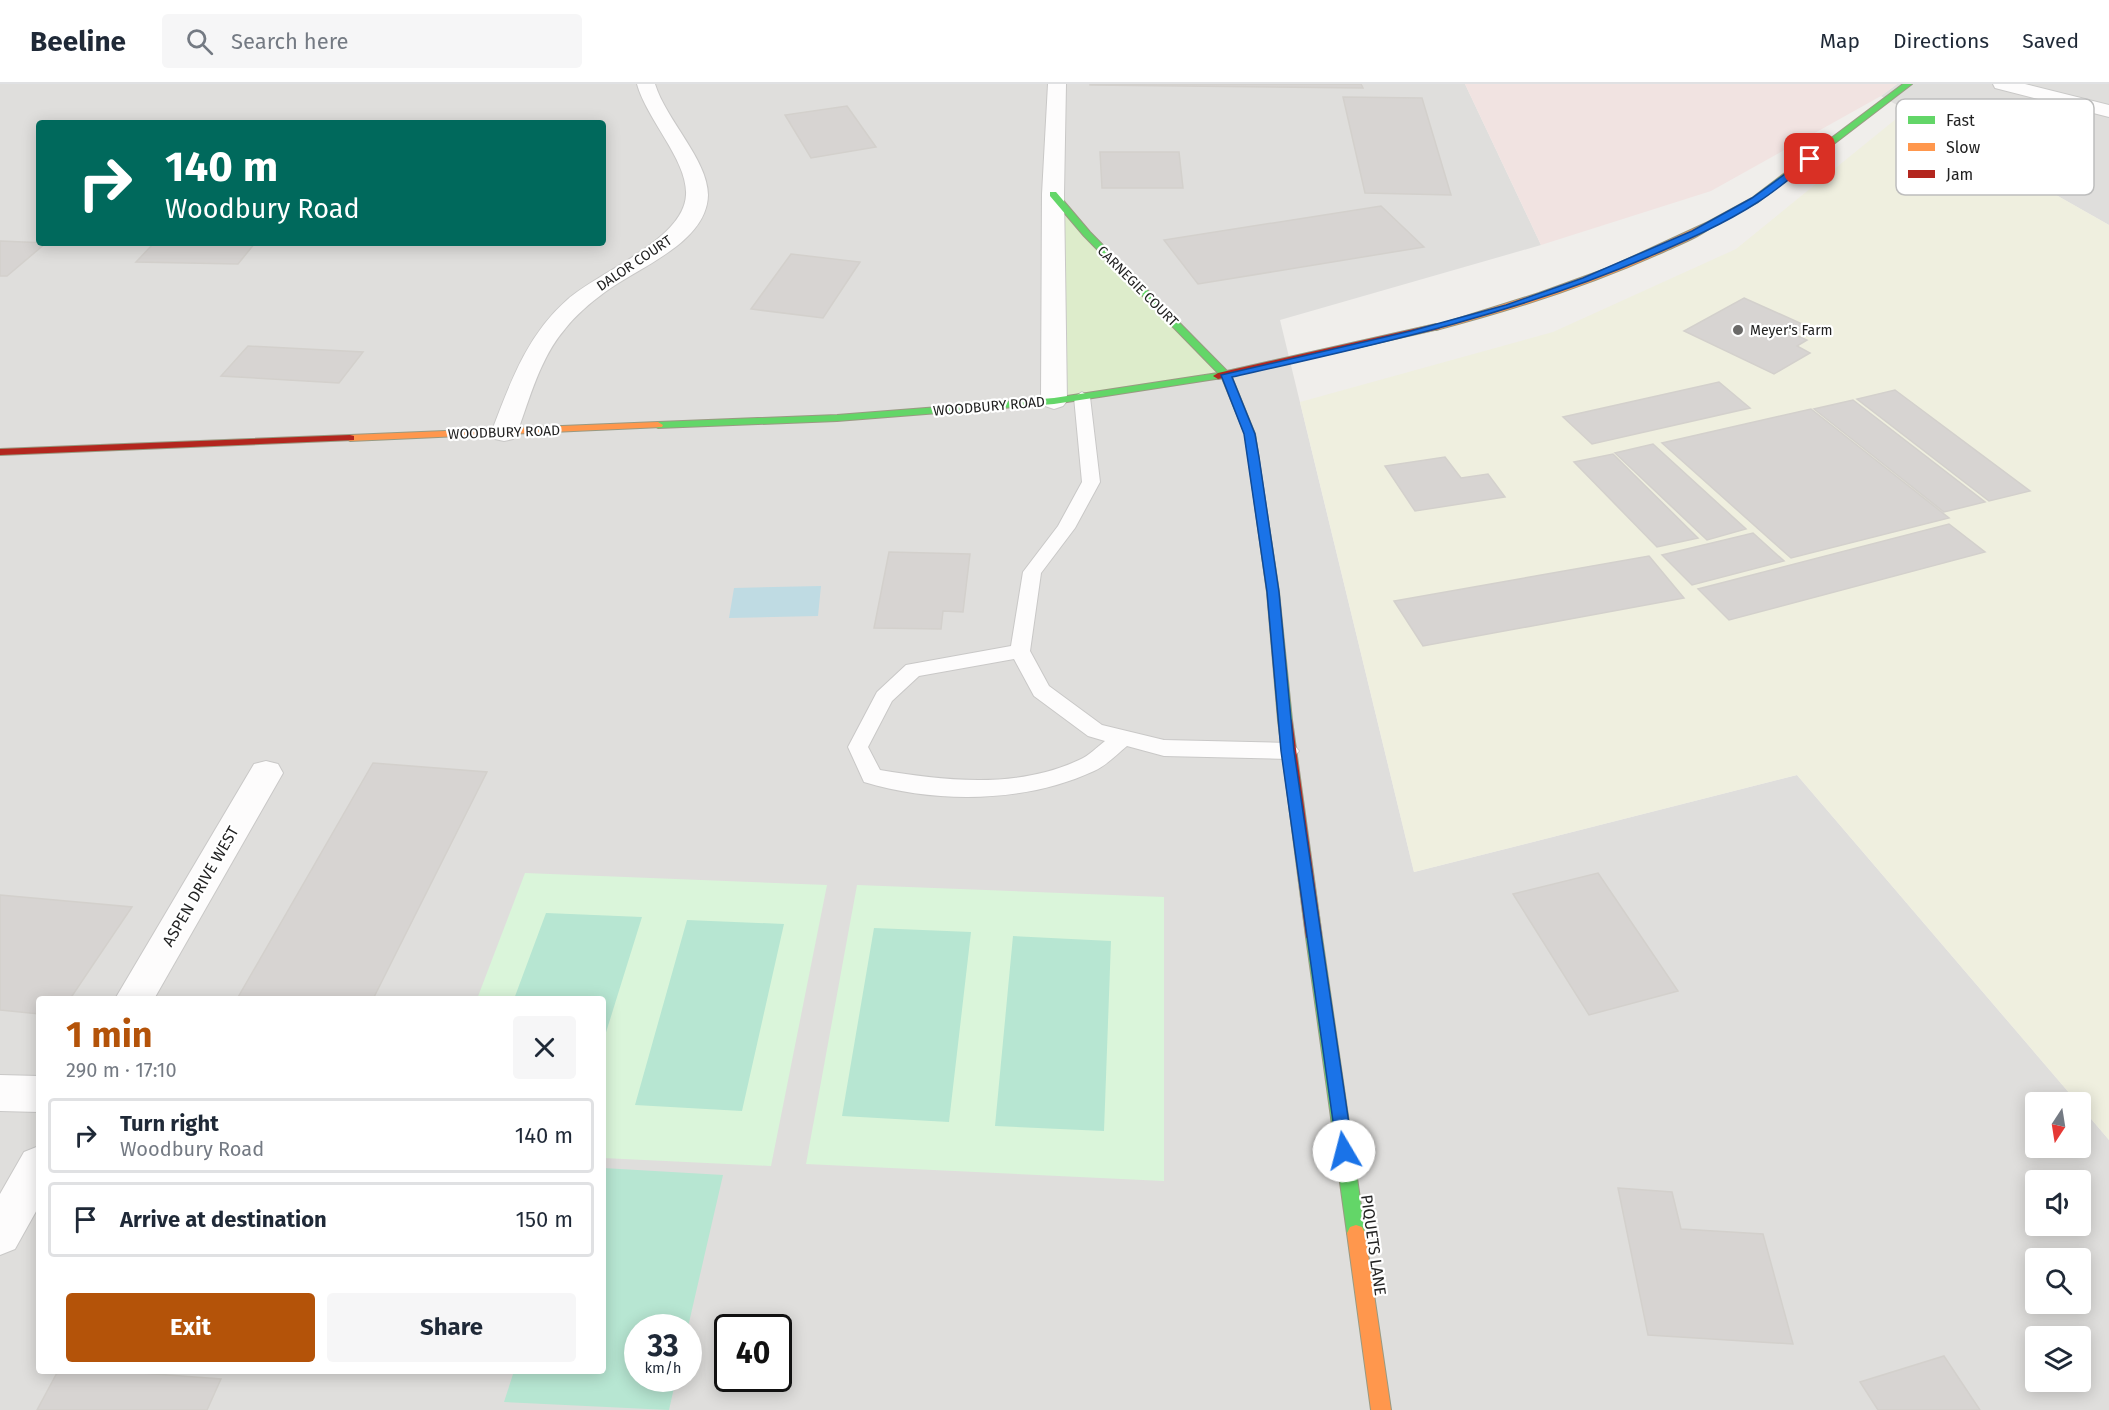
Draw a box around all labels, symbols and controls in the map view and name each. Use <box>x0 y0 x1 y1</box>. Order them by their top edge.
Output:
search box <box>162 14 582 68</box>
text: Beeline <box>30 25 126 58</box>
icon: search <box>183 25 216 58</box>
text: Search here <box>231 28 349 55</box>
text: Map <box>1820 28 1860 54</box>
text: Directions <box>1893 28 1989 54</box>
text: Saved <box>2022 28 2079 54</box>
legend <box>1896 99 2094 195</box>
text: Fast <box>1946 111 1975 130</box>
pin <box>1784 133 1835 184</box>
text: Slow <box>1946 138 1981 157</box>
text: 140 m <box>165 142 278 192</box>
icon: arrive <box>1793 142 1826 175</box>
icon: right <box>66 144 144 222</box>
text: Jam <box>1946 165 1973 184</box>
text: Woodbury Road <box>165 193 360 225</box>
street label: DALOR COURT <box>593 232 676 295</box>
street label: CARNEGIE COURT <box>1094 242 1182 331</box>
place label: Meyer's Farm <box>1750 322 1833 339</box>
marker: Meyer's Farm <box>1731 323 1745 337</box>
street label: WOODBURY ROAD <box>932 393 1046 420</box>
street label: WOODBURY ROAD <box>448 422 560 443</box>
street label: ASPEN DRIVE WEST <box>158 822 243 950</box>
text: 1 min <box>66 1013 153 1057</box>
button: close <box>513 1016 576 1079</box>
text: 290 m · 17:10 <box>66 1058 177 1082</box>
north arrow <box>2025 1092 2091 1158</box>
map controls <box>2025 1092 2091 1392</box>
text: Turn right <box>120 1110 219 1137</box>
icon: right <box>69 1119 102 1152</box>
position arrow <box>1312 1119 1376 1183</box>
text: 140 m <box>515 1122 573 1149</box>
text: Woodbury Road <box>120 1137 264 1161</box>
button: sound <box>2025 1170 2091 1236</box>
street label: PIQUETS LANE <box>1357 1193 1390 1297</box>
icon: arrive <box>69 1203 102 1236</box>
text: Arrive at destination <box>120 1206 327 1233</box>
text: 150 m <box>515 1206 573 1233</box>
button: search <box>2025 1248 2091 1314</box>
button: Exit <box>66 1293 315 1362</box>
button: Share <box>327 1293 576 1362</box>
speed limit sign: 40 <box>714 1314 792 1392</box>
button: layers <box>2025 1326 2091 1392</box>
text: 33 <box>647 1328 679 1364</box>
text: km/h <box>644 1359 682 1377</box>

